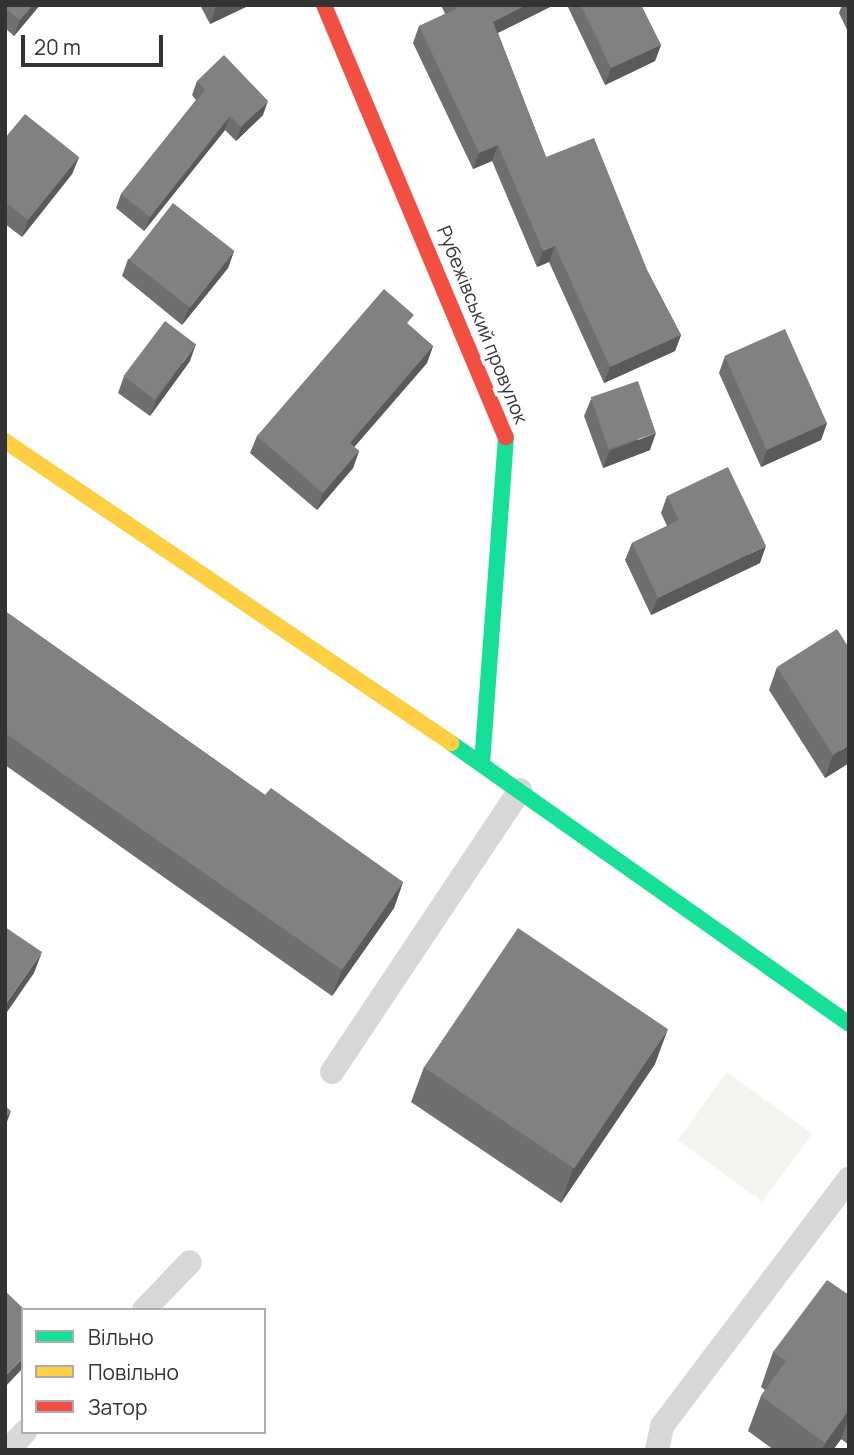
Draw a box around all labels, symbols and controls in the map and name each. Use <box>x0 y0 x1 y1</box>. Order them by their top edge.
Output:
scale bar <box>24 21 166 65</box>
text: 20 m <box>34 33 81 61</box>
street label: Рубежівський провулок <box>432 223 532 427</box>
legend <box>21 1308 266 1434</box>
text: Вільно <box>88 1323 154 1351</box>
text: Повільно <box>88 1358 179 1386</box>
text: Затор <box>88 1393 147 1421</box>

